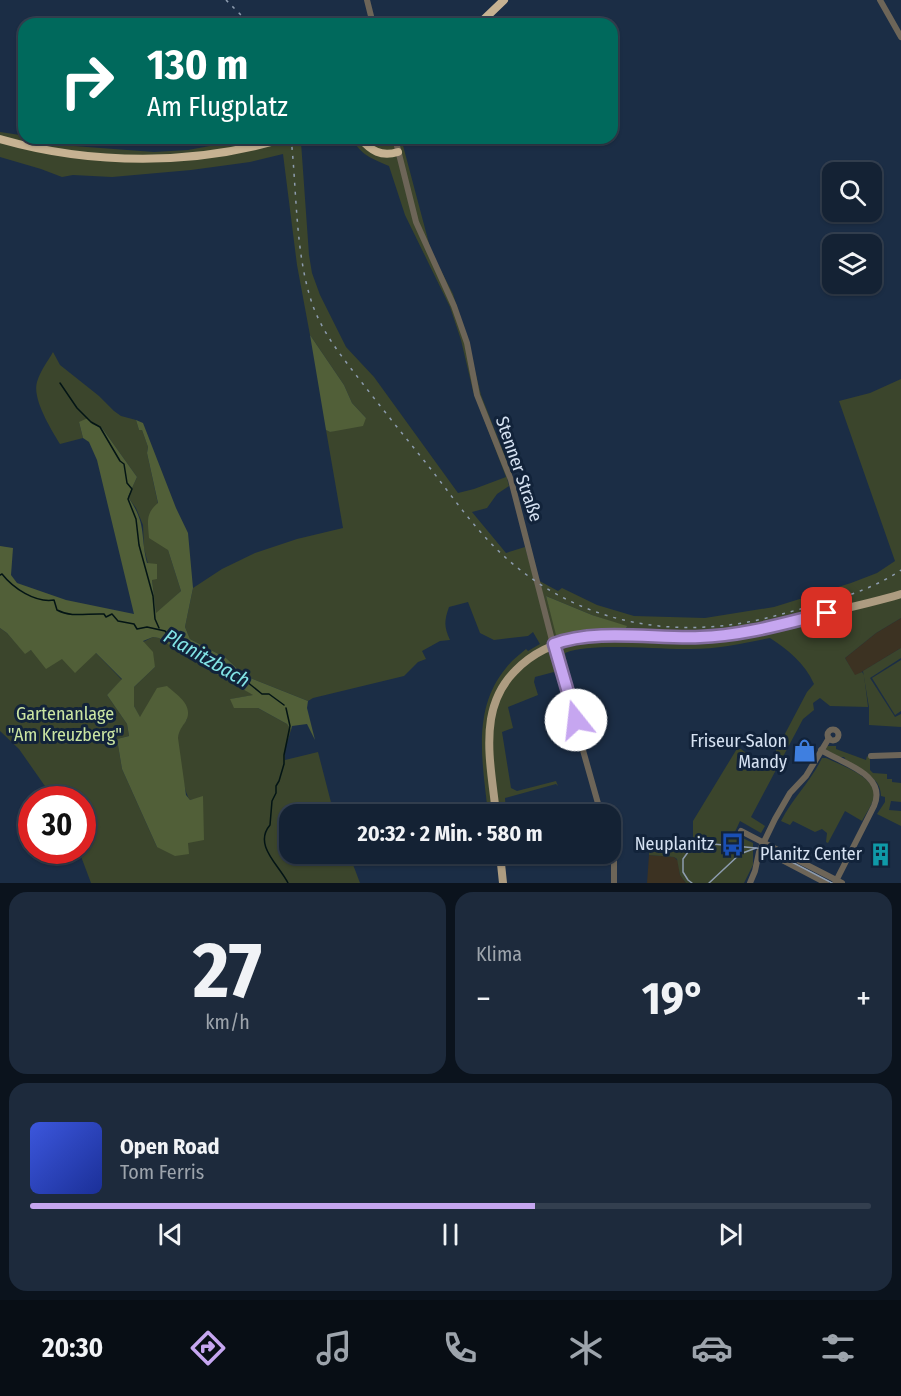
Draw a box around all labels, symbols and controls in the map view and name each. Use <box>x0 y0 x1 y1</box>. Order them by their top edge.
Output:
text: 130 m <box>147 40 248 90</box>
icon: right <box>48 42 126 120</box>
text: Am Flugplatz <box>147 91 288 123</box>
map controls <box>822 162 882 294</box>
button: search <box>822 162 882 222</box>
button: layers <box>822 234 882 294</box>
street label: Stenner Straße <box>491 414 547 525</box>
pin <box>801 587 852 638</box>
icon: arrive <box>810 596 843 629</box>
water label: Planitzbach <box>160 624 254 692</box>
position arrow <box>544 688 608 752</box>
park label: Gartenanlage "Am Kreuzberg" <box>8 703 122 746</box>
place label: Friseur-Salon Mandy <box>690 730 787 773</box>
shop icon: Friseur-Salon Mandy <box>792 738 818 764</box>
speed limit sign: 30 <box>18 786 96 864</box>
text: 20:32 · 2 Min. · 580 m <box>357 820 543 847</box>
bus stop icon: Neuplanitz <box>719 831 745 857</box>
place label: Neuplanitz <box>635 833 714 855</box>
building icon: Planitz Center <box>867 841 893 867</box>
place label: Planitz Center <box>760 843 863 865</box>
text: 27 <box>193 924 262 1018</box>
text: Klima <box>476 942 522 966</box>
text: 19° <box>642 972 705 1026</box>
text: − <box>476 979 491 1019</box>
text: + <box>856 979 871 1019</box>
text: km/h <box>205 1010 250 1034</box>
text: Open Road <box>120 1133 220 1160</box>
text: Tom Ferris <box>120 1160 204 1184</box>
icon: previous <box>154 1218 187 1251</box>
icon: pause <box>434 1218 467 1251</box>
icon: next <box>714 1218 747 1251</box>
icon: directions <box>187 1327 229 1369</box>
icon: music <box>313 1327 355 1369</box>
icon: phone <box>439 1327 481 1369</box>
icon: climate <box>565 1327 607 1369</box>
icon: car <box>691 1327 733 1369</box>
icon: filters <box>817 1327 859 1369</box>
text: 20:30 <box>42 1332 103 1364</box>

